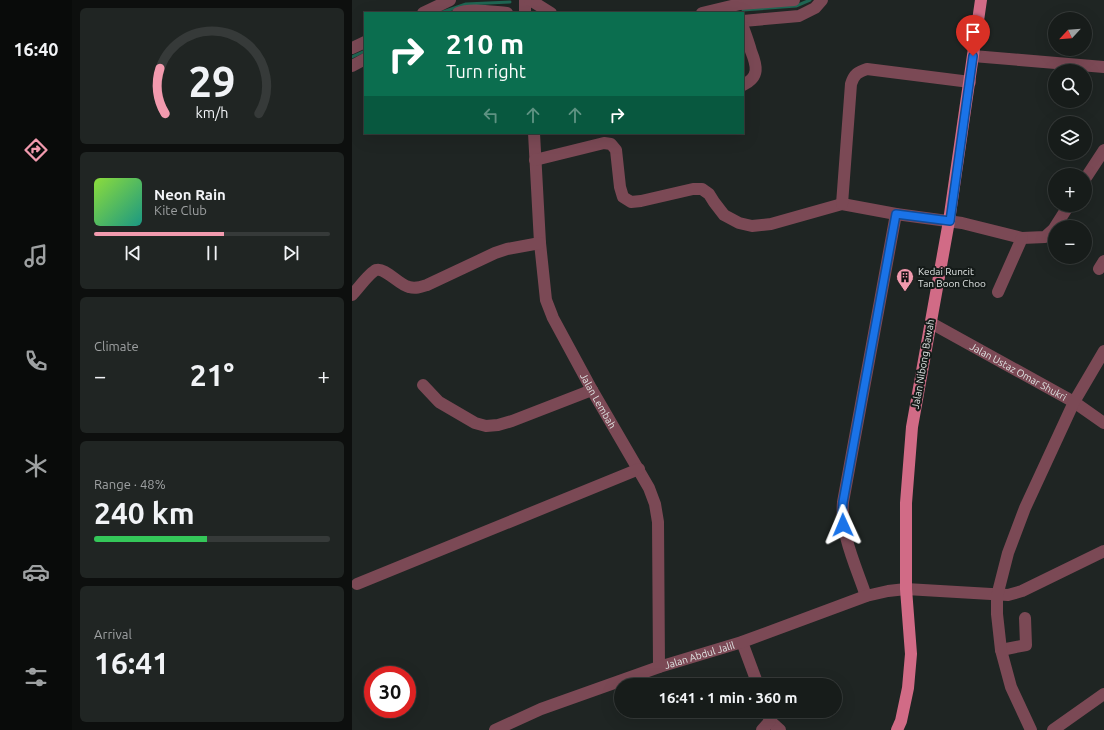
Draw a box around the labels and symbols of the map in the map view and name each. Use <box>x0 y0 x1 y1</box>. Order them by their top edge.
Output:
north arrow <box>1048 12 1092 56</box>
pin <box>956 15 990 56</box>
place label: Kedai Runcit Tan Boon Choo <box>918 266 986 289</box>
building icon: Kedai Runcit Tan Boon Choo <box>895 267 915 292</box>
street label: Jalan Nibong Bawah <box>910 318 936 410</box>
street label: Jalan Ustaz Omar Shukri <box>968 340 1069 402</box>
street label: Jalan Lembah <box>578 371 618 430</box>
position arrow <box>822 504 864 546</box>
street label: Jalan Abdul Jalil <box>663 639 736 671</box>
speed limit sign: 30 <box>364 666 416 718</box>

